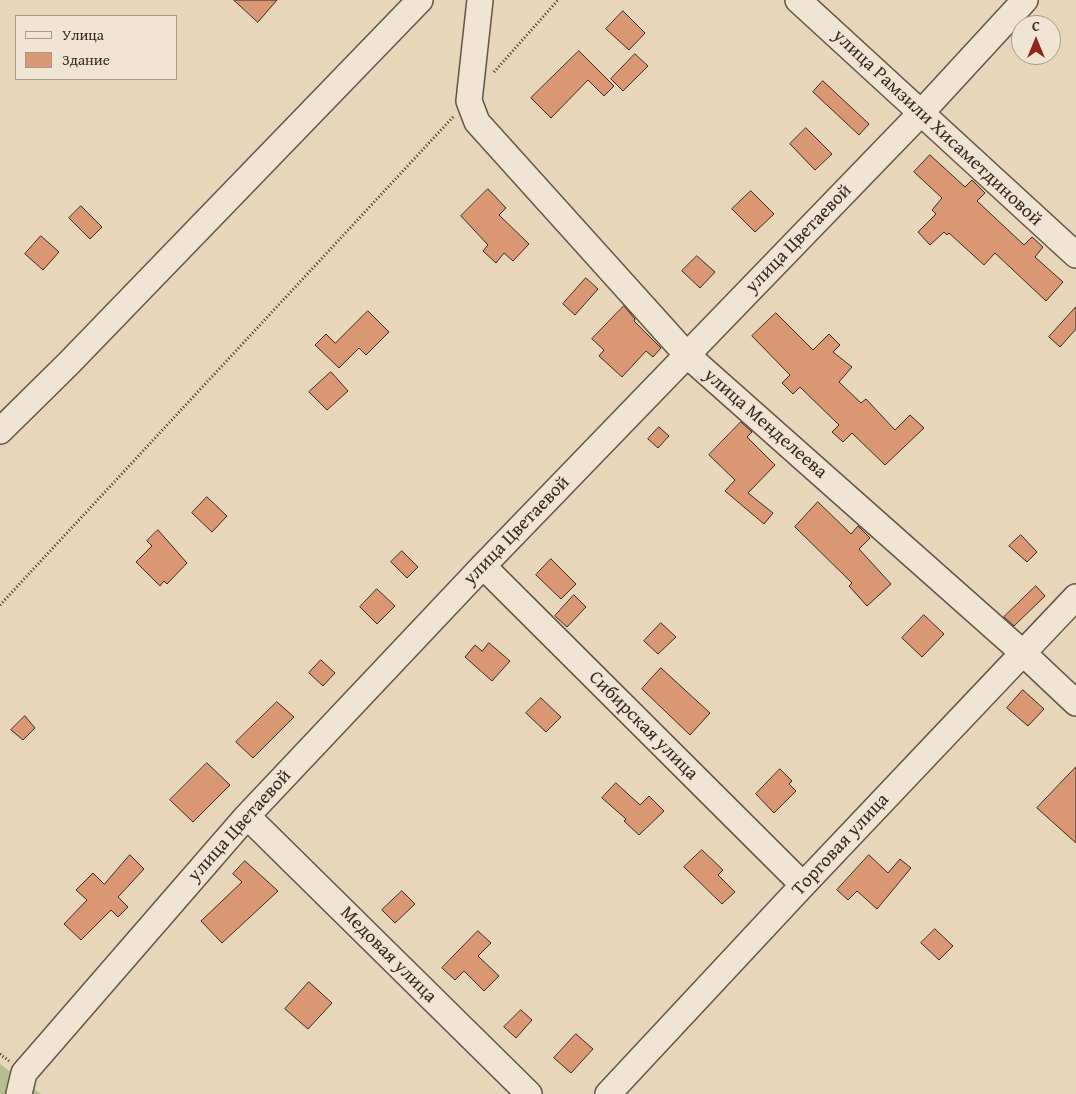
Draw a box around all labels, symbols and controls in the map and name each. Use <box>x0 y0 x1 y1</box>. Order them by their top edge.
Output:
legend <box>15 15 178 80</box>
north arrow <box>1011 15 1061 65</box>
text: С <box>1032 16 1040 36</box>
text: Улица <box>62 24 104 45</box>
street label: улица Рамзили Хисаметдиновой <box>827 25 1047 231</box>
text: Здание <box>62 49 110 70</box>
street label: улица Цветаевой <box>741 180 857 298</box>
street label: улица Менделеева <box>699 364 831 484</box>
street label: улица Цветаевой <box>459 472 575 590</box>
street label: Сибирская улица <box>584 667 702 785</box>
street label: улица Цветаевой <box>184 765 296 887</box>
street label: Торговая улица <box>788 789 894 901</box>
street label: Медовая улица <box>335 902 441 1008</box>

